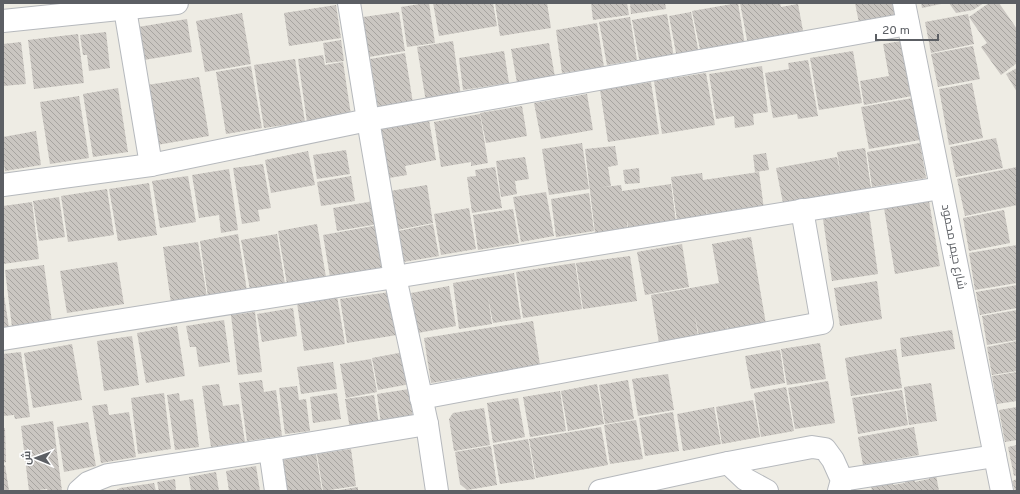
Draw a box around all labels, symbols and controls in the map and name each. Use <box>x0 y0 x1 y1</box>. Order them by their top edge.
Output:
scale bar <box>876 16 938 42</box>
text: 20 m <box>882 23 910 39</box>
street label: شارع حيمر محمود <box>937 203 969 291</box>
north arrow <box>16 438 56 478</box>
text: ش <box>20 451 34 465</box>

